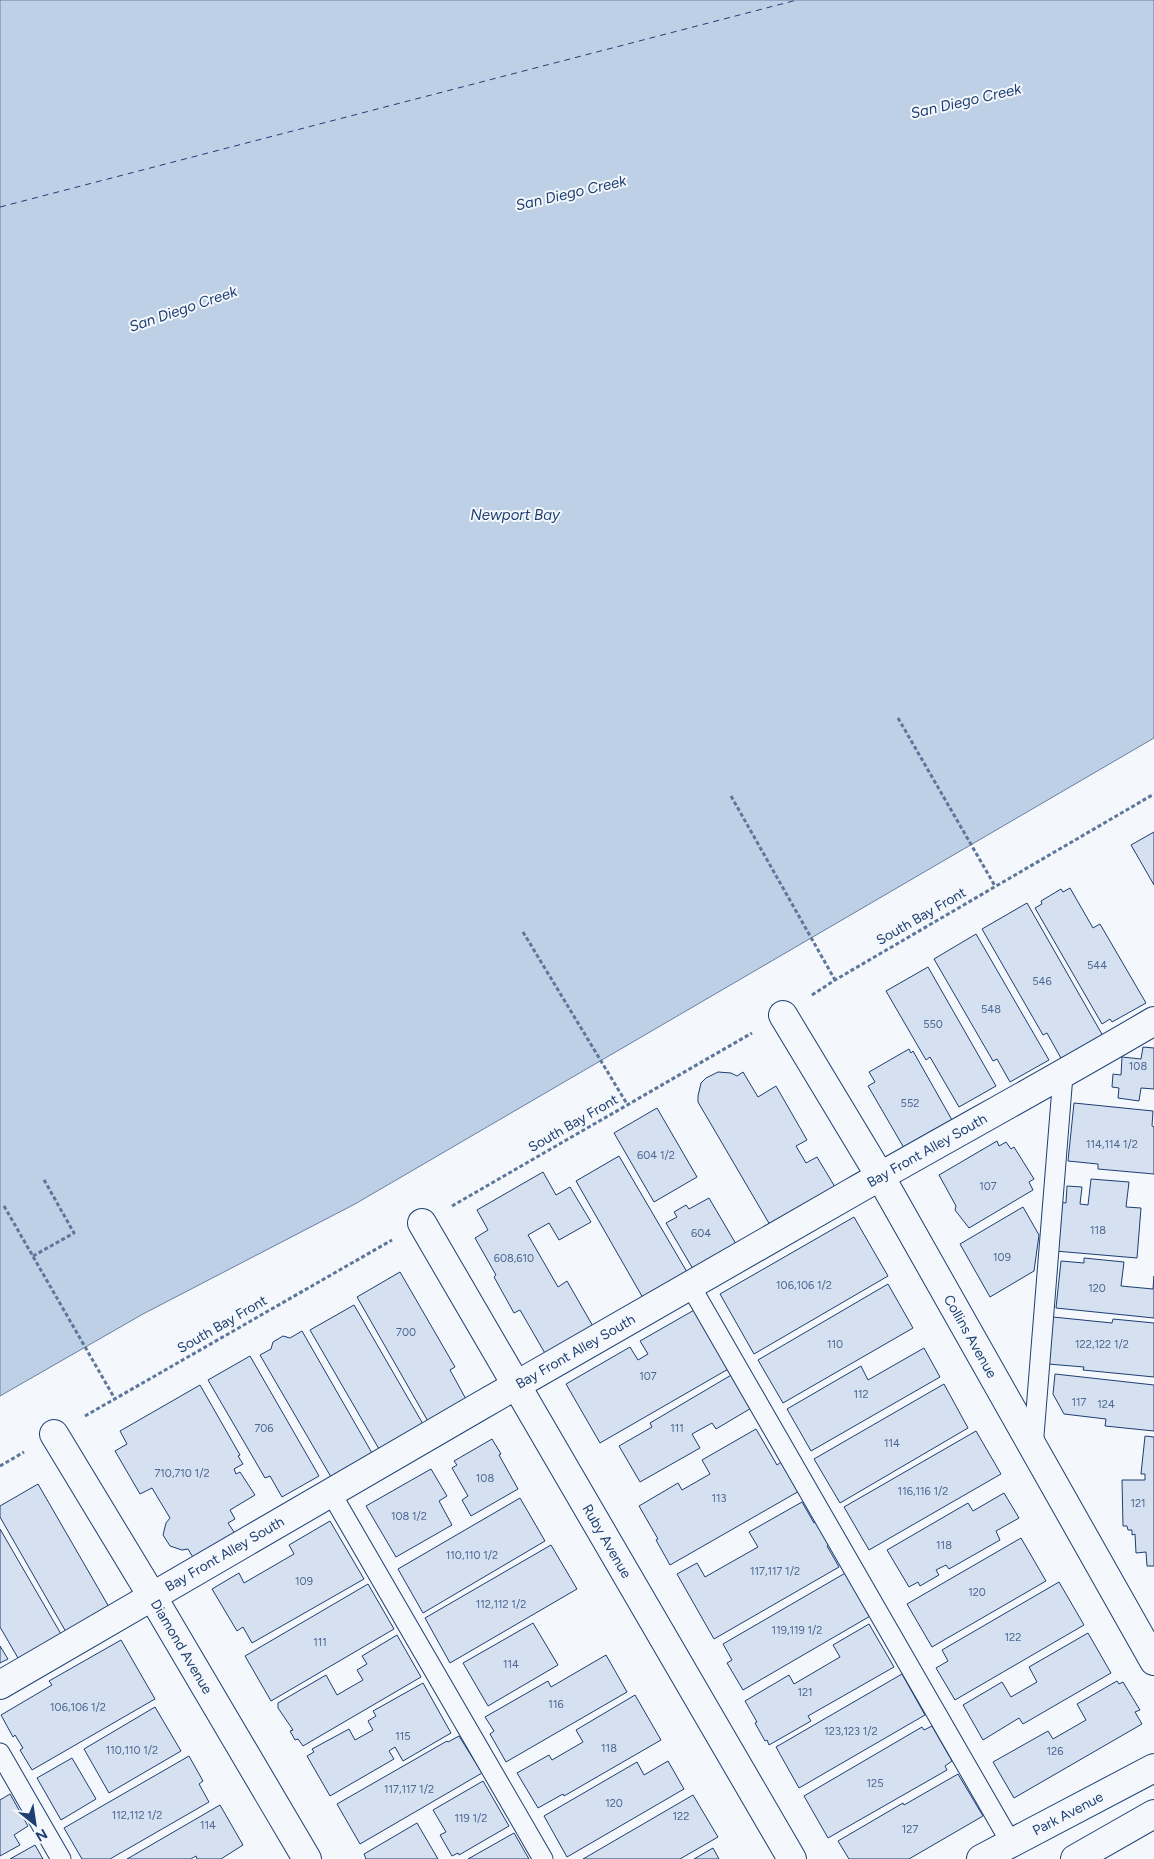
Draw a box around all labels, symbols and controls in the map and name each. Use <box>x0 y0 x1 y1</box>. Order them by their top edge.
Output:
water label: San Diego Creek <box>909 79 1024 122</box>
water label: San Diego Creek <box>514 171 629 214</box>
water label: San Diego Creek <box>127 282 240 336</box>
water label: Newport Bay <box>470 506 561 524</box>
street label: South Bay Front <box>873 884 969 949</box>
house number: 544 <box>1087 959 1107 972</box>
house number: 546 <box>1032 975 1052 988</box>
house number: 548 <box>981 1003 1001 1016</box>
house number: 550 <box>923 1018 943 1031</box>
house number: 108 <box>1129 1060 1147 1073</box>
street label: South Bay Front <box>525 1091 621 1156</box>
house number: 552 <box>901 1097 919 1110</box>
street label: Bay Front Alley South <box>864 1110 990 1191</box>
house number: 114,114 1/2 <box>1086 1138 1138 1151</box>
house number: 604 1/2 <box>637 1149 675 1162</box>
house number: 107 <box>979 1180 997 1193</box>
house number: 118 <box>1090 1224 1106 1237</box>
house number: 604 <box>691 1227 711 1240</box>
house number: 109 <box>993 1251 1011 1264</box>
house number: 608,610 <box>494 1252 534 1265</box>
house number: 106,106 1/2 <box>776 1279 832 1292</box>
house number: 120 <box>1088 1282 1106 1295</box>
street label: South Bay Front <box>174 1292 270 1357</box>
street label: Collins Avenue <box>940 1292 1001 1381</box>
street label: Bay Front Alley South <box>513 1311 638 1393</box>
house number: 700 <box>396 1326 416 1339</box>
house number: 110 <box>827 1338 843 1351</box>
house number: 122,122 1/2 <box>1075 1338 1129 1351</box>
house number: 107 <box>639 1370 657 1383</box>
house number: 112 <box>853 1388 869 1401</box>
house number: 117 <box>1072 1396 1087 1409</box>
house number: 124 <box>1097 1398 1115 1411</box>
house number: 706 <box>254 1422 274 1435</box>
house number: 111 <box>670 1422 684 1435</box>
house number: 114 <box>884 1437 900 1450</box>
house number: 710,710 1/2 <box>154 1467 210 1480</box>
house number: 108 <box>476 1472 494 1485</box>
house number: 116,116 1/2 <box>898 1485 948 1498</box>
house number: 113 <box>711 1492 727 1505</box>
house number: 121 <box>1130 1497 1146 1510</box>
street label: Ruby Avenue <box>578 1501 635 1582</box>
house number: 108 1/2 <box>391 1510 427 1523</box>
street label: Bay Front Alley South <box>162 1513 287 1596</box>
house number: 118 <box>936 1539 952 1552</box>
house number: 110,110 1/2 <box>446 1549 498 1562</box>
house number: 117,117 1/2 <box>750 1565 800 1578</box>
house number: 109 <box>295 1575 313 1588</box>
house number: 120 <box>968 1586 986 1599</box>
street label: Diamond Avenue <box>147 1596 216 1697</box>
house number: 112,112 1/2 <box>476 1598 526 1611</box>
house number: 119,119 1/2 <box>772 1624 822 1637</box>
house number: 122 <box>1005 1631 1021 1644</box>
house number: 111 <box>313 1636 327 1649</box>
house number: 114 <box>503 1658 519 1671</box>
house number: 121 <box>797 1686 813 1699</box>
house number: 116 <box>548 1698 564 1711</box>
house number: 106,106 1/2 <box>50 1701 106 1714</box>
house number: 123,123 1/2 <box>824 1725 878 1738</box>
house number: 115 <box>395 1730 411 1743</box>
house number: 118 <box>601 1742 617 1755</box>
house number: 110,110 1/2 <box>106 1744 158 1757</box>
house number: 126 <box>1047 1745 1063 1758</box>
house number: 125 <box>866 1777 884 1790</box>
house number: 117,117 1/2 <box>384 1783 434 1796</box>
street label: Park Avenue <box>1030 1788 1107 1839</box>
house number: 120 <box>605 1797 623 1810</box>
north arrow <box>10 1799 60 1849</box>
house number: 112,112 1/2 <box>112 1809 162 1822</box>
house number: 122 <box>673 1810 689 1823</box>
house number: 119 1/2 <box>455 1812 488 1825</box>
house number: 114 <box>200 1819 216 1832</box>
house number: 127 <box>902 1823 918 1836</box>
text: N <box>32 1825 50 1845</box>

